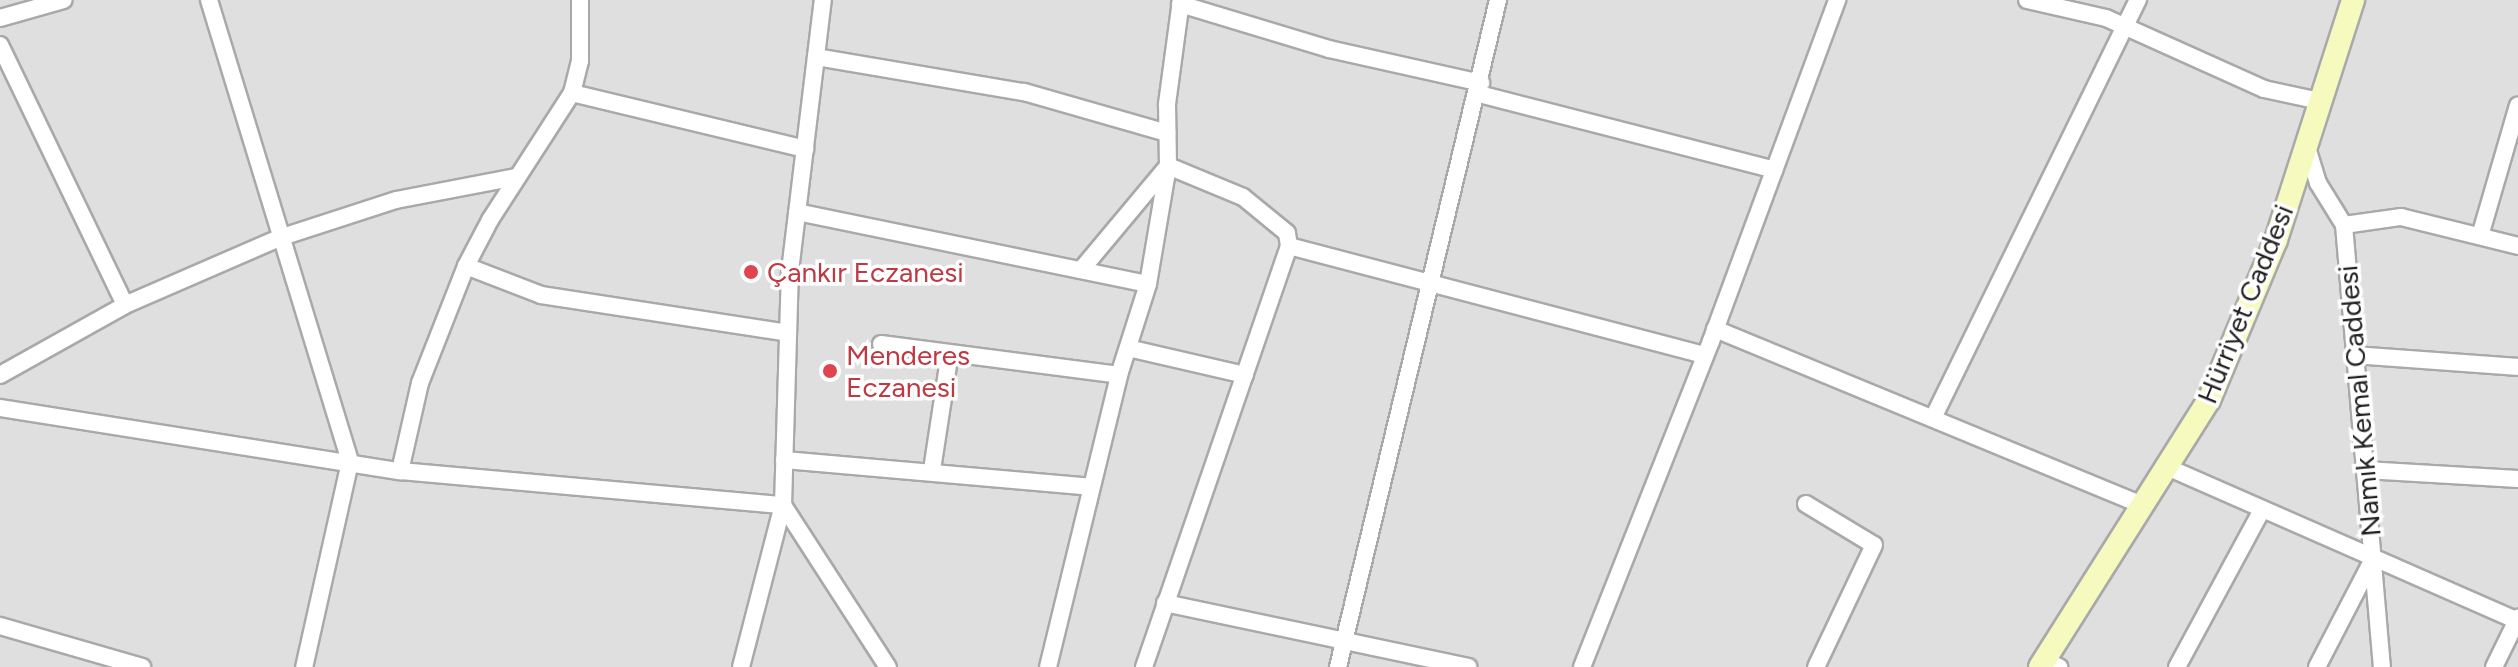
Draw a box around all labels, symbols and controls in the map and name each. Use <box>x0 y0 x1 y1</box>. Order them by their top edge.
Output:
street label: Hürriyet Caddesi <box>2190 200 2300 408</box>
place label: Çankır Eczanesi <box>767 255 964 289</box>
marker: Çankır Eczanesi <box>742 263 760 281</box>
street label: Namık Kemal Caddesi <box>2330 264 2388 538</box>
place label: Menderes Eczanesi <box>846 338 970 404</box>
marker: Menderes Eczanesi <box>821 362 839 380</box>

